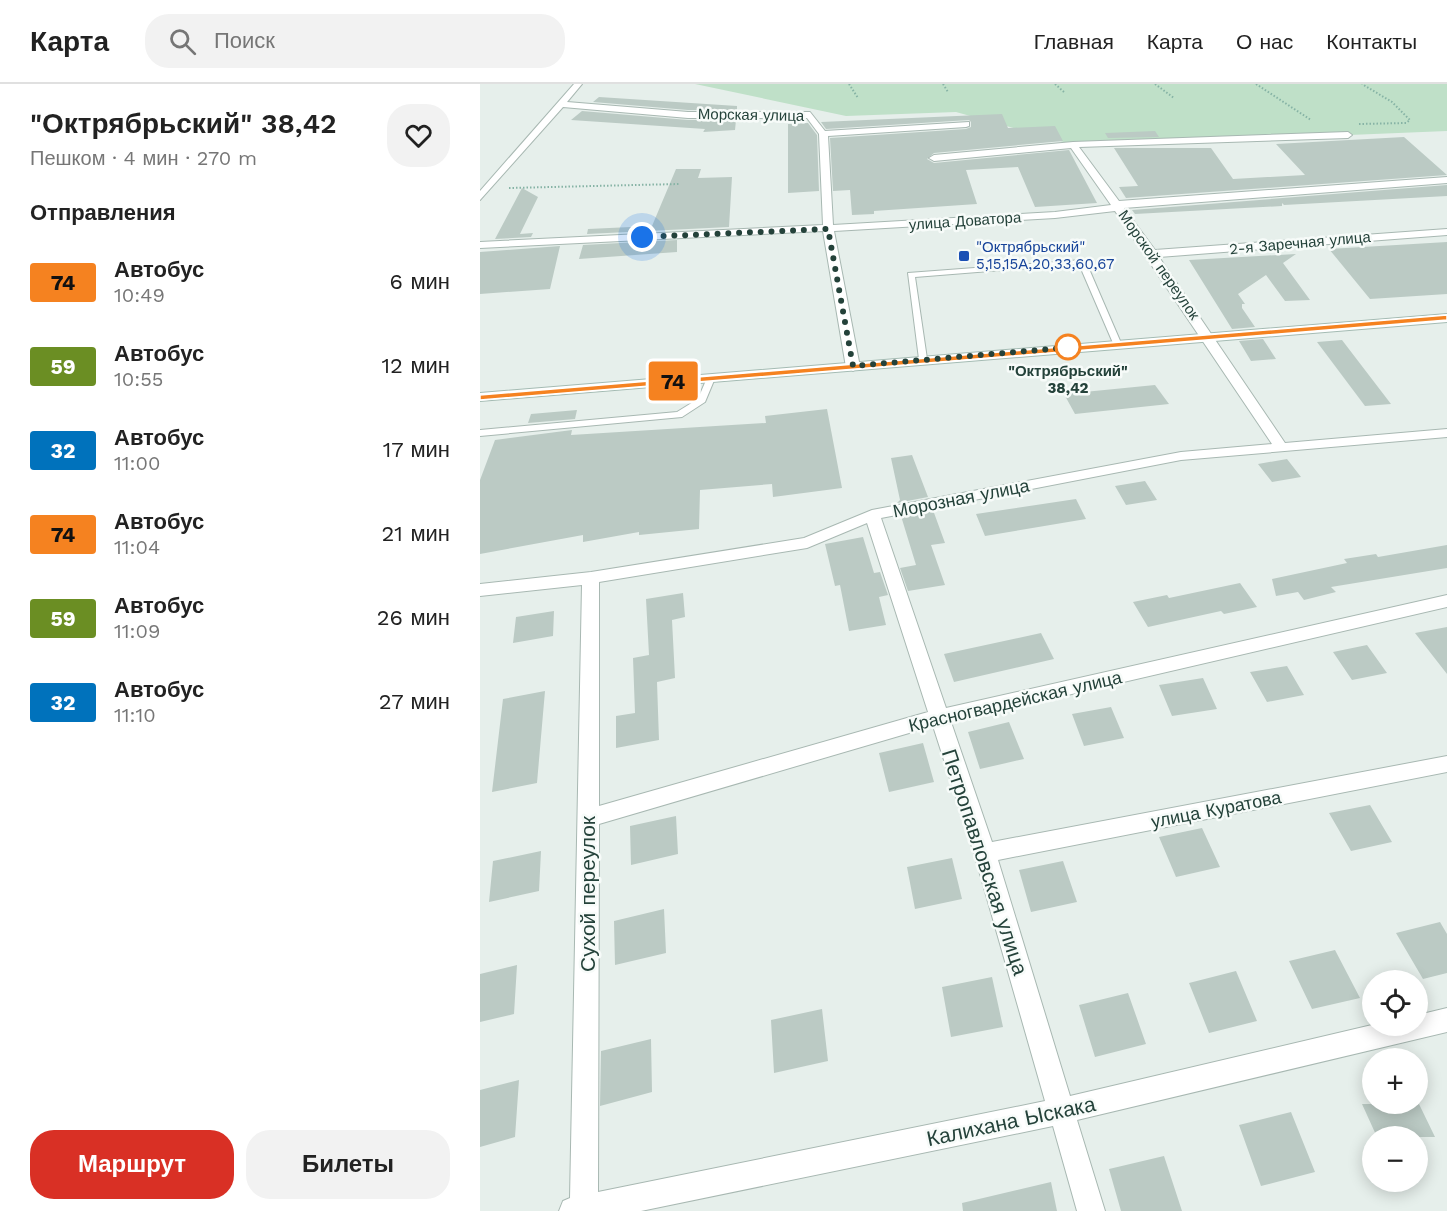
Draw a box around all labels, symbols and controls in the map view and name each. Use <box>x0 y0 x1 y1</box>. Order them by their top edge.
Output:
search box <box>145 14 565 68</box>
text: Карта <box>30 25 109 58</box>
icon: search <box>166 25 199 58</box>
text: Поиск <box>214 28 275 53</box>
text: Главная <box>1034 29 1114 54</box>
text: Карта <box>1147 29 1203 54</box>
text: О нас <box>1236 29 1293 54</box>
text: Контакты <box>1326 29 1417 54</box>
button: heart <box>387 104 450 167</box>
street label: Морская улица <box>698 105 805 125</box>
text: "Октрябрьский" 38,42 <box>30 107 337 140</box>
text: Пешком · 4 мин · 270 m <box>30 146 257 170</box>
text: Отправления <box>30 200 176 225</box>
street label: Морской переулок <box>1115 207 1204 324</box>
street label: улица Доватора <box>908 208 1022 234</box>
your location <box>627 222 657 252</box>
street label: 2-я Заречная улица <box>1229 228 1372 258</box>
place label: "Октрябрьский" 5,15,15А,20,33,60,67 <box>976 238 1115 273</box>
marker: "Октрябрьский" 5,15,15А,20,33,60,67 <box>957 249 971 263</box>
text: Автобус <box>114 257 204 282</box>
text: 6 мин <box>390 269 450 294</box>
text: 74 <box>51 270 75 295</box>
text: 10:49 <box>114 283 165 307</box>
marker: "Октрябрьский" 38,42 <box>1055 334 1081 360</box>
text: Автобус <box>114 341 204 366</box>
text: 12 мин <box>382 353 450 378</box>
text: 59 <box>50 354 76 379</box>
line badge: 74 <box>646 362 700 400</box>
place label: "Октрябрьский" 38,42 <box>1008 362 1128 397</box>
text: 10:55 <box>114 367 163 391</box>
text: 74 <box>661 369 685 394</box>
text: Автобус <box>114 425 204 450</box>
text: 17 мин <box>383 437 450 462</box>
text: 32 <box>51 438 75 463</box>
text: 11:00 <box>114 451 160 475</box>
street label: Морозная улица <box>891 474 1032 522</box>
text: Автобус <box>114 509 204 534</box>
text: 21 мин <box>382 521 450 546</box>
text: 74 <box>51 522 75 547</box>
text: 11:04 <box>114 535 160 559</box>
text: Автобус <box>114 593 204 618</box>
text: 26 мин <box>377 605 450 630</box>
text: 59 <box>50 606 76 631</box>
text: 11:09 <box>114 619 160 643</box>
street label: Красногвардейская улица <box>906 666 1125 736</box>
text: Автобус <box>114 677 204 702</box>
text: 27 мин <box>379 689 450 714</box>
text: 32 <box>51 690 75 715</box>
text: 11:10 <box>114 703 156 727</box>
street label: Петропавловская улица <box>937 746 1033 978</box>
street label: улица Куратова <box>1149 786 1284 832</box>
street label: Сухой переулок <box>575 815 600 972</box>
map controls <box>1362 970 1428 1192</box>
button: locate <box>1362 970 1428 1036</box>
button: + <box>1362 1048 1428 1114</box>
street label: Калихана Ыскака <box>924 1091 1098 1151</box>
button: − <box>1362 1126 1428 1192</box>
button: Маршрут <box>30 1130 234 1199</box>
button: Билеты <box>246 1130 450 1199</box>

